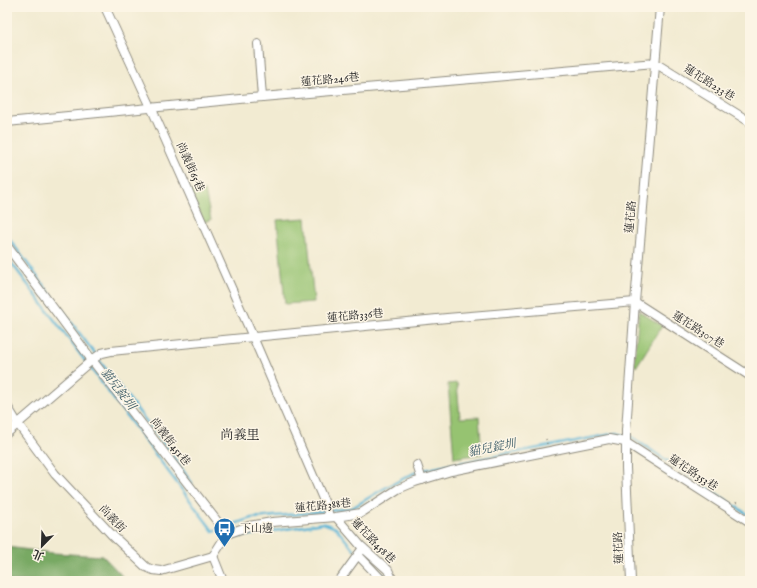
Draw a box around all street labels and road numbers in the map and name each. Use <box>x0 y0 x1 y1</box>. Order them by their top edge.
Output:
street label: 蓮花路233巷 <box>681 62 737 104</box>
street label: 蓮花路246巷 <box>300 70 360 90</box>
street label: 尚義街65巷 <box>173 140 207 194</box>
street label: 蓮花路 <box>623 200 639 234</box>
street label: 蓮花路336巷 <box>326 307 384 325</box>
street label: 蓮花路307巷 <box>669 309 727 351</box>
street label: 尚義街451巷 <box>147 415 193 469</box>
street label: 蓮花路353巷 <box>666 452 720 494</box>
street label: 蓮花路388巷 <box>294 496 352 516</box>
street label: 尚義街 <box>96 502 128 536</box>
street label: 蓮花路458巷 <box>348 515 398 567</box>
street label: 蓮花路 <box>611 531 627 565</box>

